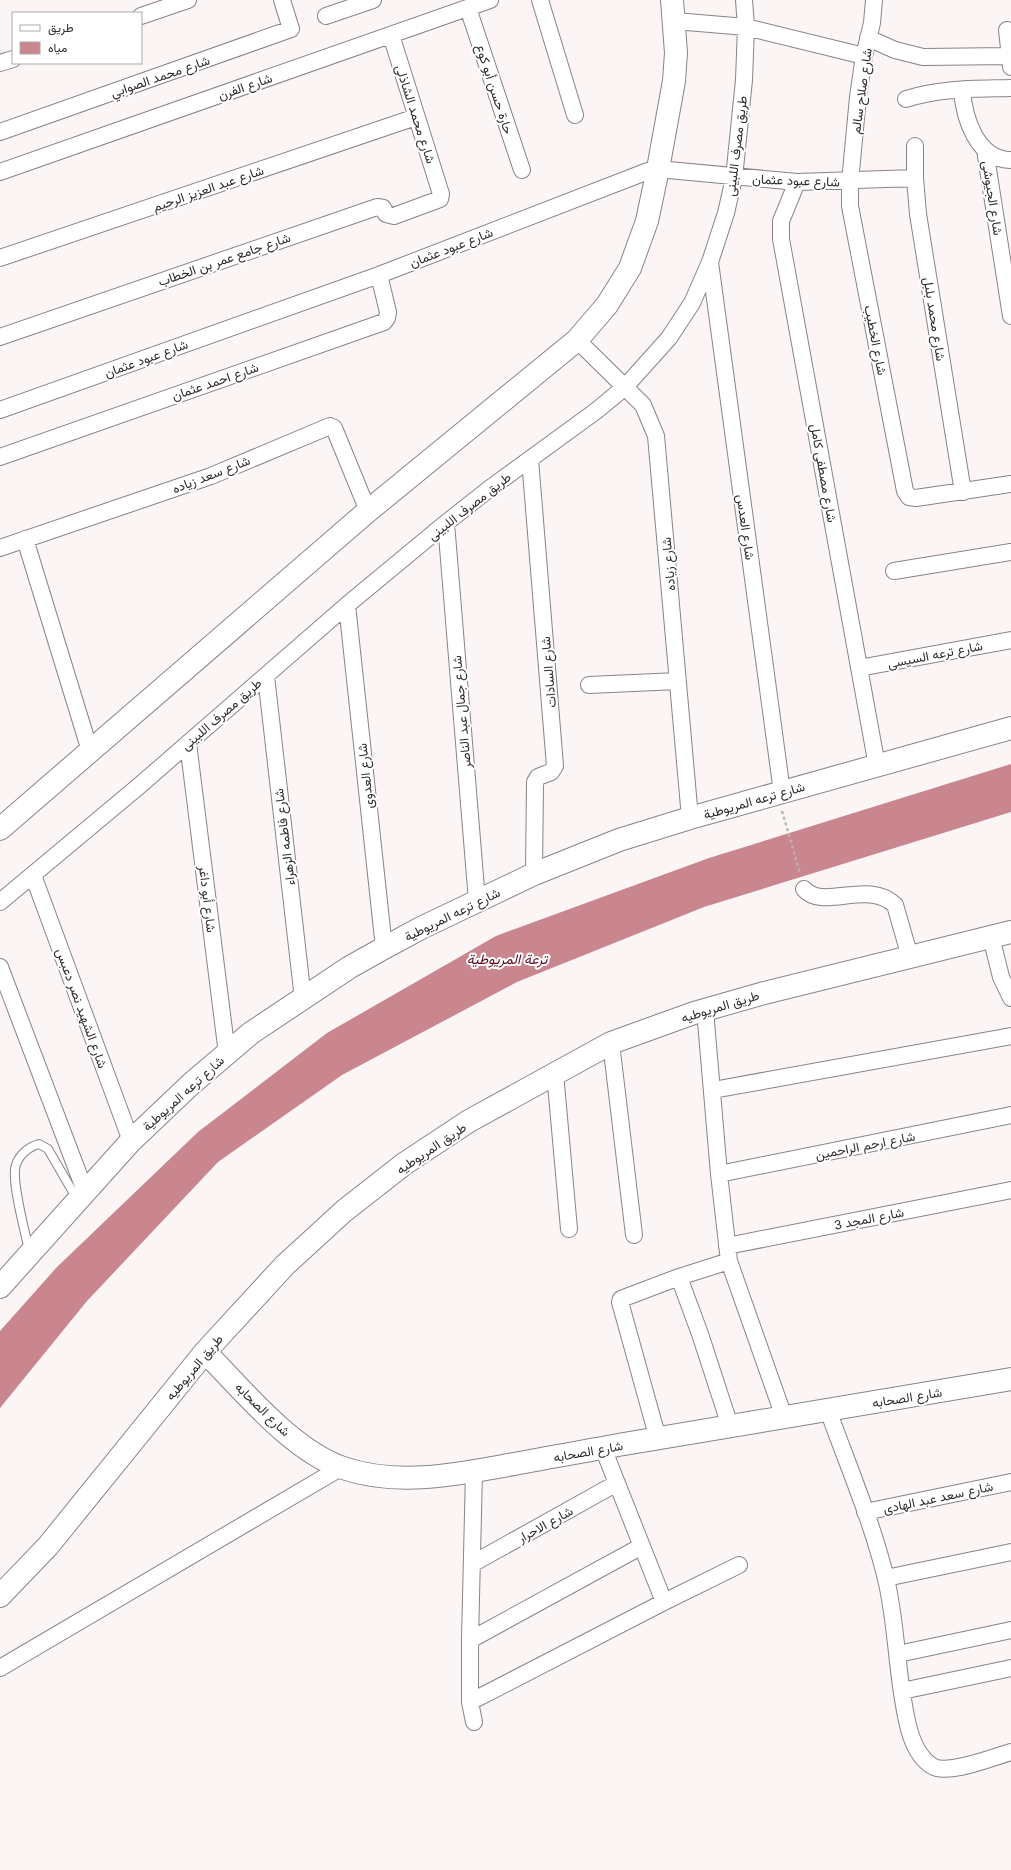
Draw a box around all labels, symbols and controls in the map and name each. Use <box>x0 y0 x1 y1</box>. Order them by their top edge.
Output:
legend <box>12 12 142 64</box>
text: طريق <box>48 21 74 36</box>
text: مياه <box>48 41 67 55</box>
street label: حارة حسن أبو كوع <box>471 42 516 137</box>
street label: شارع صلاح سالم <box>848 47 877 135</box>
street label: شارع محمد الصوابي <box>109 52 213 103</box>
street label: شارع محمد الشاذلى <box>391 63 439 166</box>
street label: شارع الفرن <box>216 70 275 105</box>
street label: طريق مصرف اللبينى <box>723 95 751 197</box>
street label: شارع الجيوشى <box>977 160 1006 237</box>
street label: شارع عبد العزيز الرحيم <box>151 162 266 216</box>
street label: شارع عبود عثمان <box>752 171 840 192</box>
street label: شارع عبود عثمان <box>408 225 496 272</box>
street label: شارع جامع عمر بن الخطاب <box>156 230 293 291</box>
street label: شارع محمد بلبل <box>918 276 949 362</box>
street label: شارع الخطيب <box>859 304 890 377</box>
street label: شارع عبود عثمان <box>102 336 191 382</box>
street label: شارع احمد عثمان <box>170 360 261 405</box>
street label: شارع مصطفى كامل <box>805 423 840 524</box>
street label: شارع سعد زياده <box>170 453 253 498</box>
street label: طريق مصرف اللبينى <box>425 469 514 544</box>
street label: شارع العدس <box>731 493 758 561</box>
street label: شارع زياده <box>659 536 680 591</box>
street label: شارع السادات <box>538 636 561 708</box>
street label: شارع ترعه السيسى <box>886 638 984 673</box>
street label: شارع جمال عبد الناصر <box>449 655 476 770</box>
street label: طريق مصرف اللبينى <box>178 676 265 754</box>
street label: شارع العدوى <box>355 742 378 809</box>
street label: شارع ترعه المريوطية <box>702 779 807 824</box>
street label: شارع فاطمه الزهراء <box>271 787 300 886</box>
street label: شارع أبو داغر <box>194 864 219 933</box>
street label: شارع ترعه المريوطية <box>402 885 503 946</box>
street label: شارع الشهيد نصر دعبس <box>51 946 110 1071</box>
water label: ترعة المريوطية <box>467 951 549 968</box>
street label: طريق المريوطيه <box>679 987 761 1026</box>
street label: شارع ترعه المريوطية <box>139 1053 229 1135</box>
street label: طريق المريوطيه <box>394 1120 470 1178</box>
street label: شارع ارحم الراحمين <box>814 1128 917 1164</box>
street label: شارع المجد 3 <box>833 1204 906 1235</box>
street label: طريق المريوطيه <box>163 1332 227 1404</box>
street label: شارع الصحابه <box>231 1379 293 1441</box>
street label: شارع الصحابه <box>871 1385 943 1412</box>
street label: شارع الصحابه <box>552 1438 624 1467</box>
street label: شارع سعد عبد الهادى <box>882 1479 995 1518</box>
street label: شارع الاحرار <box>514 1503 576 1548</box>

